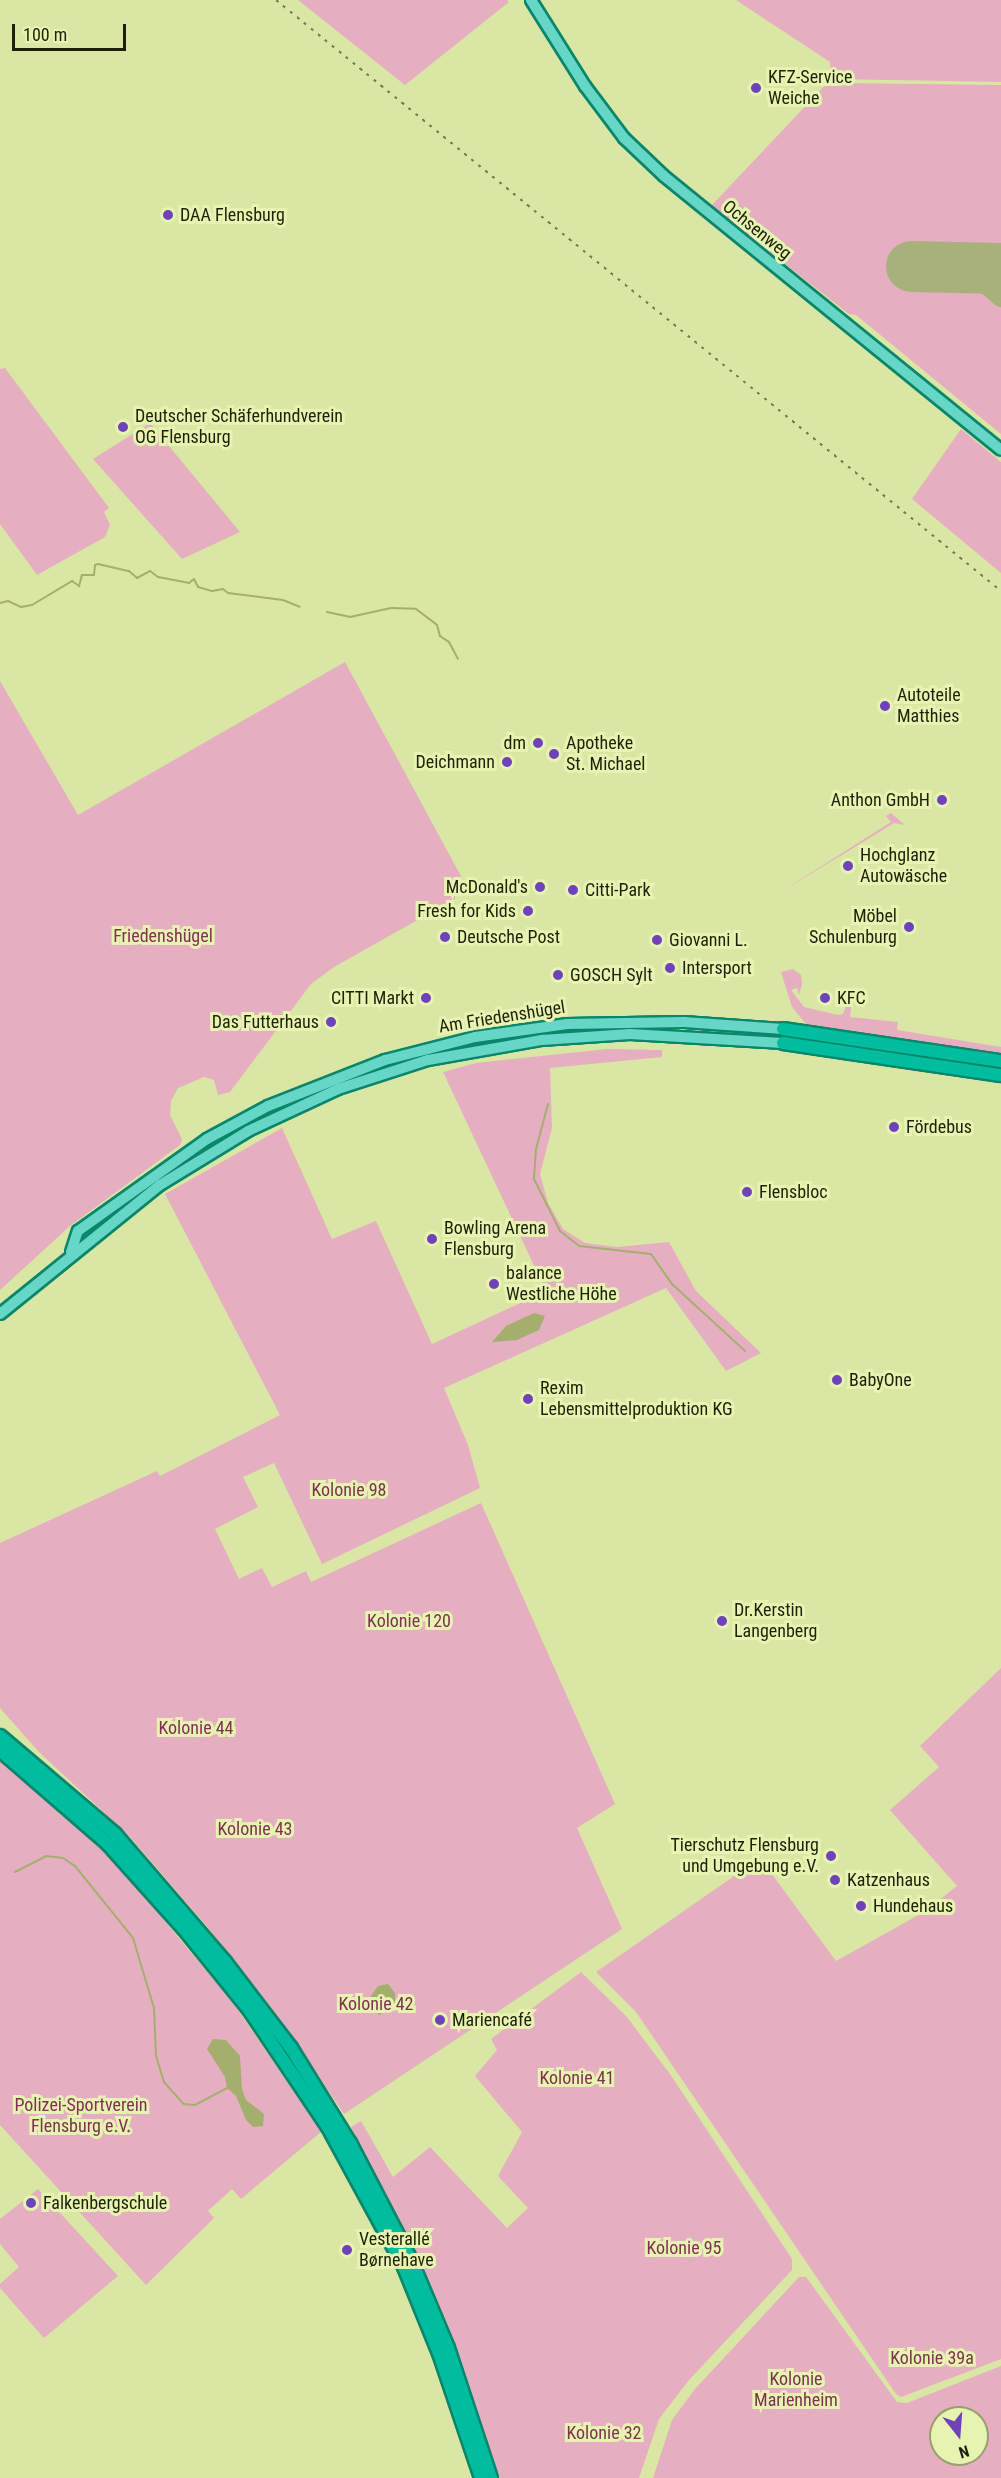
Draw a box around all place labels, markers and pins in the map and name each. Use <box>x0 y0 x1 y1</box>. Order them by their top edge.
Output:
place label: KFZ-Service Weiche <box>768 67 852 110</box>
marker: KFZ-Service Weiche <box>749 81 763 95</box>
place label: DAA Flensburg <box>180 204 285 226</box>
marker: DAA Flensburg <box>161 208 175 222</box>
place label: Deutscher Schäferhundverein OG Flensburg <box>135 406 343 448</box>
marker: Deutscher Schäferhundverein OG Flensburg <box>116 420 130 434</box>
place label: Autoteile Matthies <box>897 685 961 728</box>
marker: Autoteile Matthies <box>878 699 892 713</box>
place label: dm <box>504 732 526 754</box>
place label: Apotheke St. Michael <box>566 733 645 776</box>
marker: dm <box>531 736 545 750</box>
marker: Apotheke St. Michael <box>547 747 561 761</box>
place label: Deichmann <box>416 751 495 773</box>
marker: Deichmann <box>500 755 514 769</box>
place label: Anthon GmbH <box>831 789 930 811</box>
marker: Anthon GmbH <box>935 793 949 807</box>
place label: Hochglanz Autowäsche <box>860 845 947 888</box>
marker: Hochglanz Autowäsche <box>841 859 855 873</box>
place label: McDonald's <box>446 876 528 898</box>
place label: Citti-Park <box>585 879 651 901</box>
marker: McDonald's <box>533 880 547 894</box>
marker: Citti-Park <box>566 883 580 897</box>
place label: Fresh for Kids <box>417 900 516 922</box>
marker: Fresh for Kids <box>521 904 535 918</box>
place label: Möbel Schulenburg <box>809 906 897 948</box>
marker: Möbel Schulenburg <box>902 920 916 934</box>
place label: Deutsche Post <box>457 926 560 948</box>
place label: Giovanni L. <box>669 929 748 951</box>
marker: Deutsche Post <box>438 930 452 944</box>
marker: Giovanni L. <box>650 933 664 947</box>
place label: Intersport <box>682 957 752 979</box>
marker: Intersport <box>663 961 677 975</box>
place label: GOSCH Sylt <box>570 964 653 986</box>
marker: GOSCH Sylt <box>551 968 565 982</box>
place label: CITTI Markt <box>331 987 414 1009</box>
place label: KFC <box>837 987 866 1009</box>
marker: CITTI Markt <box>419 991 433 1005</box>
marker: KFC <box>818 991 832 1005</box>
place label: Das Futterhaus <box>212 1011 319 1033</box>
marker: Das Futterhaus <box>324 1015 338 1029</box>
place label: Fördebus <box>906 1116 972 1138</box>
marker: Fördebus <box>887 1120 901 1134</box>
place label: Flensbloc <box>759 1181 828 1203</box>
marker: Flensbloc <box>740 1185 754 1199</box>
place label: Bowling Arena Flensburg <box>444 1218 546 1260</box>
marker: Bowling Arena Flensburg <box>425 1232 439 1246</box>
place label: balance Westliche Höhe <box>506 1263 617 1306</box>
marker: balance Westliche Höhe <box>487 1277 501 1291</box>
place label: BabyOne <box>849 1369 912 1391</box>
marker: BabyOne <box>830 1373 844 1387</box>
place label: Rexim Lebensmittelproduktion KG <box>540 1378 733 1420</box>
marker: Rexim Lebensmittelproduktion KG <box>521 1392 535 1406</box>
place label: Dr.Kerstin Langenberg <box>734 1600 817 1642</box>
marker: Dr.Kerstin Langenberg <box>715 1614 729 1628</box>
place label: Tierschutz Flensburg und Umgebung e.V. <box>670 1835 819 1878</box>
marker: Tierschutz Flensburg und Umgebung e.V. <box>824 1849 838 1863</box>
place label: Katzenhaus <box>847 1869 930 1891</box>
marker: Katzenhaus <box>828 1873 842 1887</box>
place label: Hundehaus <box>873 1895 953 1917</box>
marker: Hundehaus <box>854 1899 868 1913</box>
place label: Mariencafé <box>452 2009 532 2031</box>
marker: Mariencafé <box>433 2013 447 2027</box>
place label: Falkenbergschule <box>43 2192 167 2214</box>
marker: Falkenbergschule <box>24 2196 38 2210</box>
place label: Vesterallé Børnehave <box>359 2229 434 2272</box>
marker: Vesterallé Børnehave <box>340 2243 354 2257</box>

